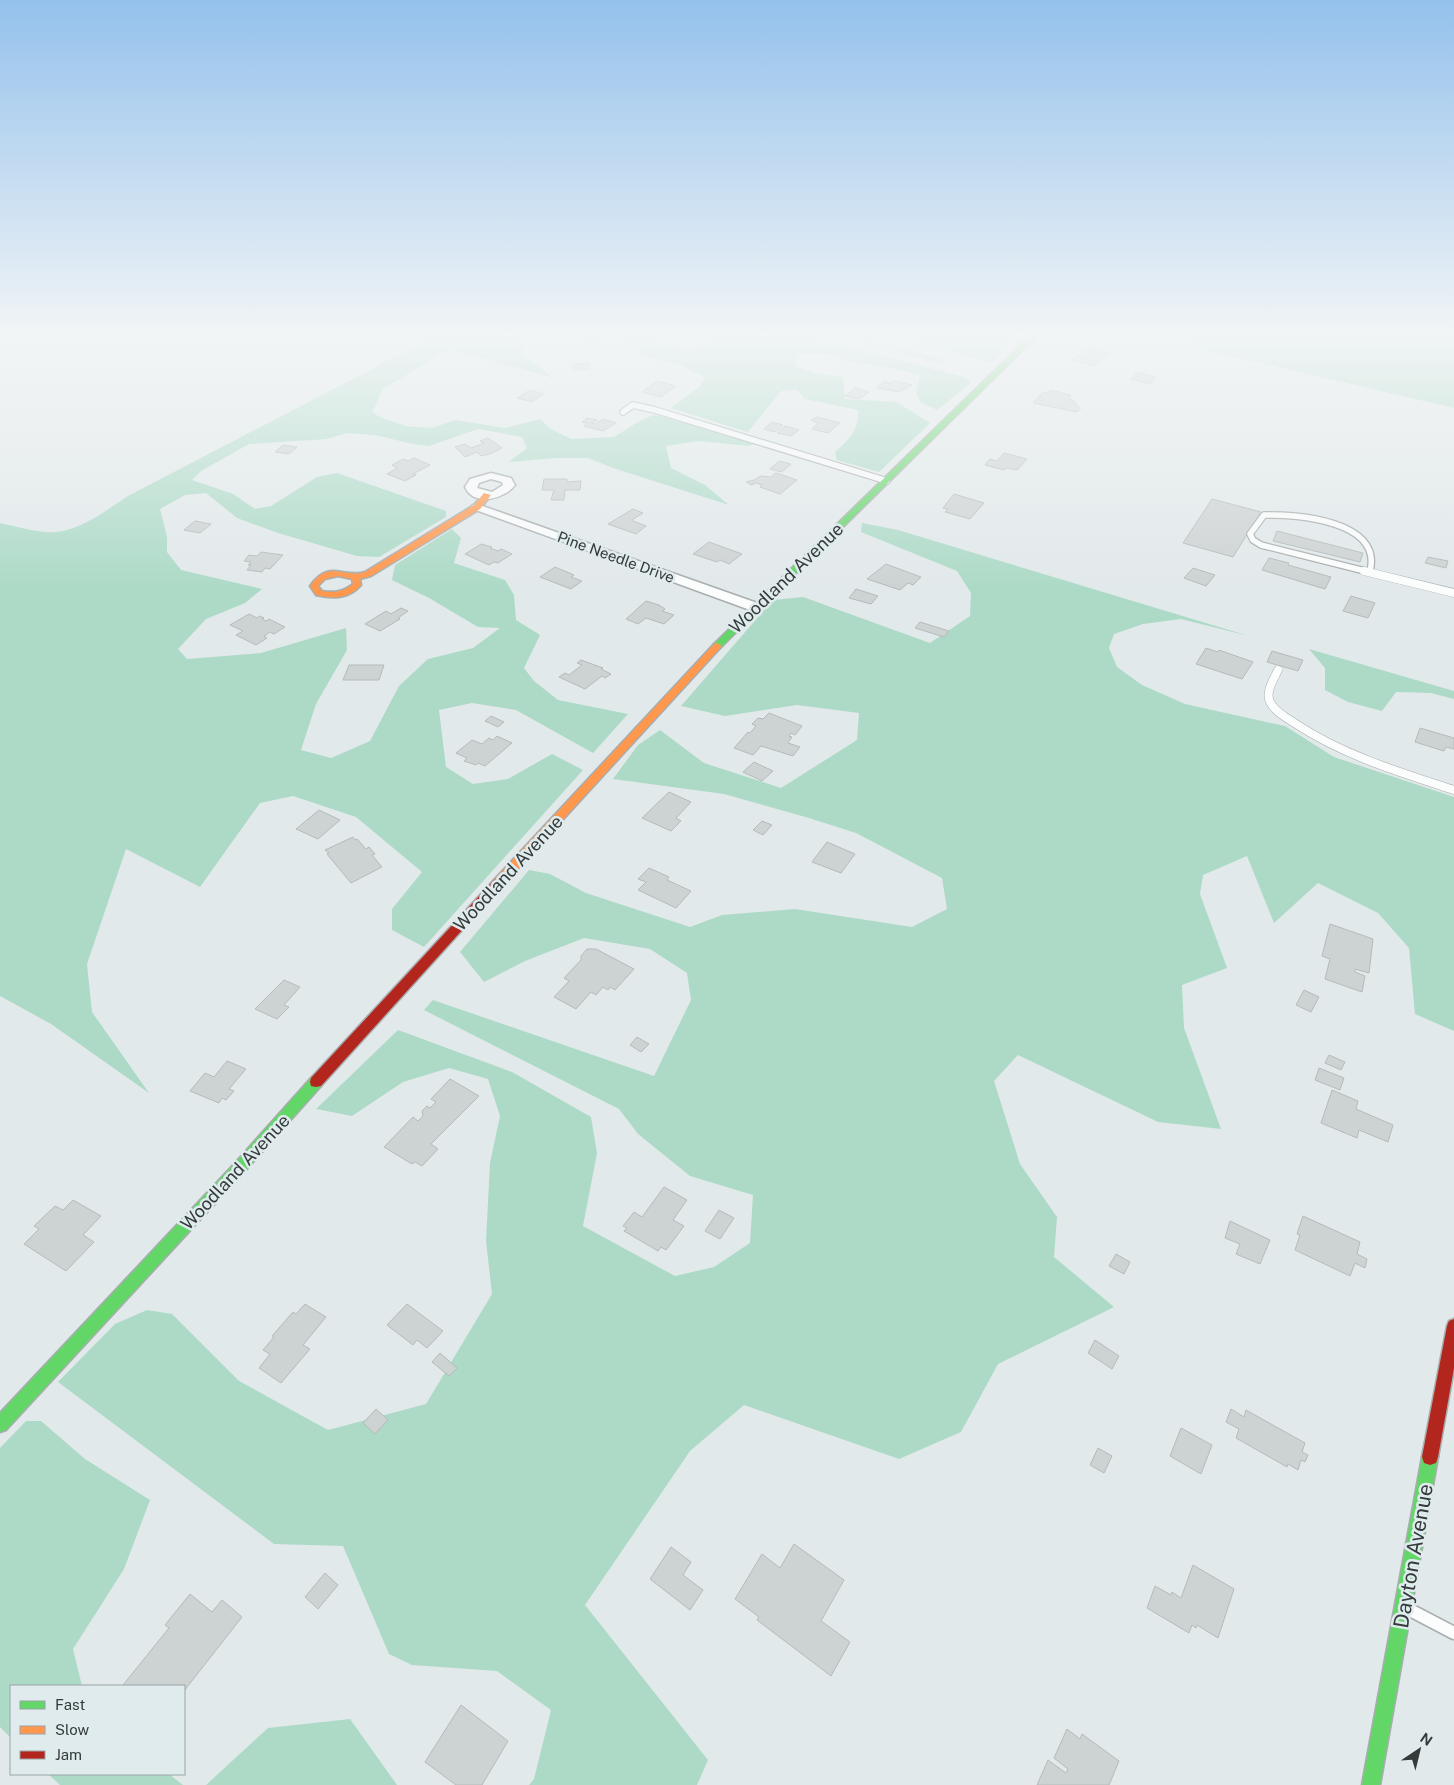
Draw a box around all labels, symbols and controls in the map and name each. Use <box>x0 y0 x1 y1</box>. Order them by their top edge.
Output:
street label: Woodland Avenue <box>725 518 847 638</box>
street label: Pine Needle Drive <box>555 528 677 586</box>
street label: Woodland Avenue <box>449 811 567 935</box>
street label: Woodland Avenue <box>176 1110 294 1234</box>
street label: Dayton Avenue <box>1388 1482 1438 1630</box>
legend <box>10 1685 185 1775</box>
text: Fast <box>55 1696 85 1713</box>
text: Slow <box>55 1721 90 1738</box>
north arrow <box>1394 1725 1444 1775</box>
text: N <box>1417 1730 1436 1749</box>
text: Jam <box>55 1746 82 1763</box>

